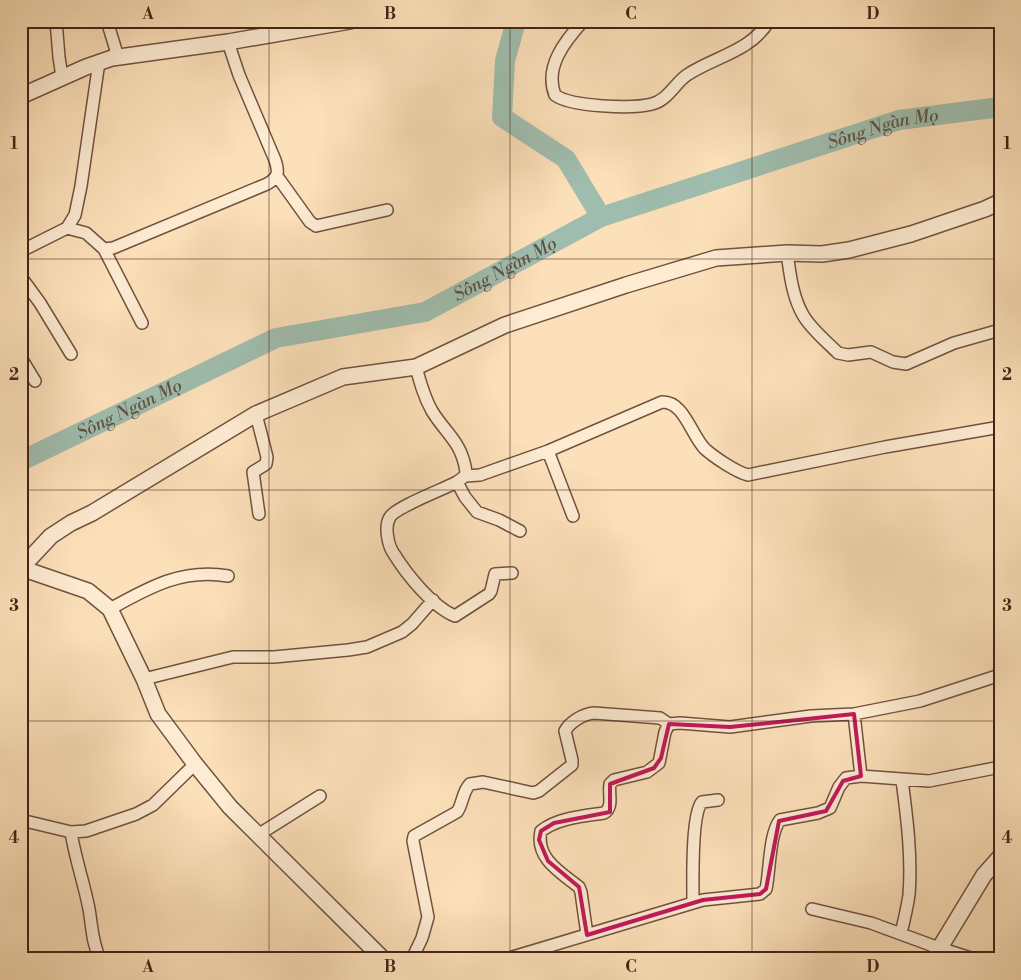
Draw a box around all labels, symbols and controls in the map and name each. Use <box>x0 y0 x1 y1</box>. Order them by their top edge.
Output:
text: A <box>141 4 154 24</box>
text: B <box>384 4 396 24</box>
text: C <box>625 4 637 24</box>
text: D <box>867 4 880 24</box>
water label: Sông Ngàn Mọ <box>824 104 940 154</box>
text: 1 <box>10 134 18 154</box>
text: 1 <box>1003 134 1011 154</box>
water label: Sông Ngàn Mọ <box>449 232 561 306</box>
text: 2 <box>9 365 19 385</box>
text: 2 <box>1002 365 1012 385</box>
water label: Sông Ngàn Mọ <box>72 374 186 444</box>
text: 3 <box>9 596 19 616</box>
text: 3 <box>1002 596 1012 616</box>
text: 4 <box>9 828 20 848</box>
text: 4 <box>1002 828 1013 848</box>
text: A <box>141 957 154 977</box>
text: B <box>384 957 396 977</box>
text: C <box>625 957 637 977</box>
text: D <box>867 957 880 977</box>

